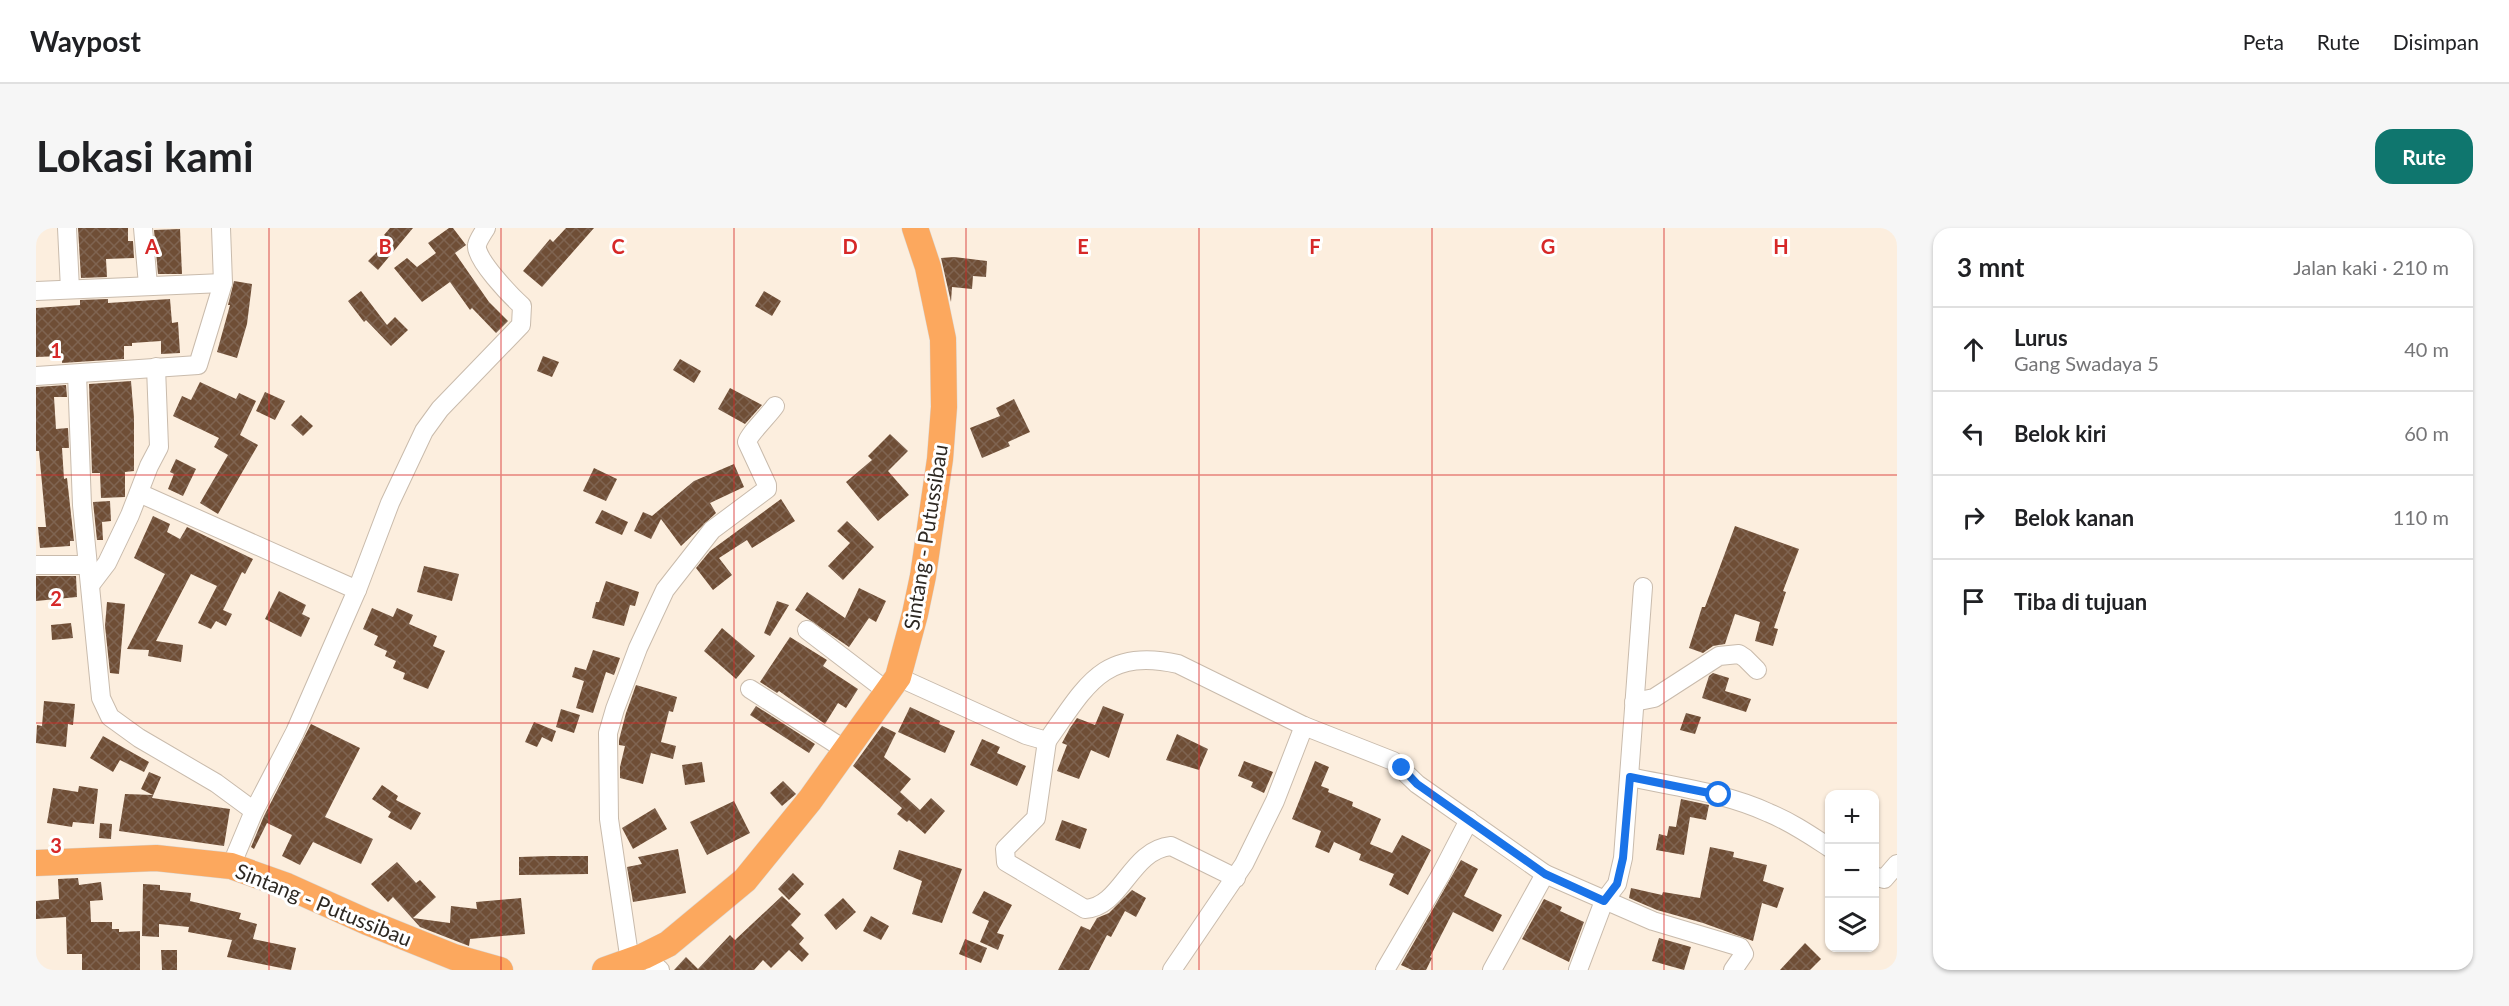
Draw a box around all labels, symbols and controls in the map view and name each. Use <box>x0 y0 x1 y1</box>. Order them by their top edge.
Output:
text: Waypost <box>30 24 141 58</box>
text: Peta <box>2243 29 2284 54</box>
text: Rute <box>2317 29 2360 54</box>
text: Disimpan <box>2393 29 2479 54</box>
button: Rute <box>2375 129 2473 184</box>
text: Lokasi kami <box>36 131 254 181</box>
text: A <box>144 234 159 258</box>
text: B <box>378 234 392 258</box>
text: C <box>611 234 625 258</box>
text: D <box>842 234 858 258</box>
text: E <box>1077 234 1089 258</box>
text: F <box>1309 234 1321 258</box>
text: G <box>1541 234 1555 258</box>
text: H <box>1773 234 1789 258</box>
text: 3 mnt <box>1957 251 2024 283</box>
text: Jalan kaki · 210 m <box>2293 255 2449 279</box>
text: Lurus <box>2014 324 2068 351</box>
icon: ahead <box>1957 333 1990 366</box>
text: 40 m <box>2404 337 2449 361</box>
text: 1 <box>50 338 62 362</box>
text: Gang Swadaya 5 <box>2014 351 2159 375</box>
icon: left <box>1957 417 1990 450</box>
text: Belok kiri <box>2014 420 2106 447</box>
text: 60 m <box>2404 421 2449 445</box>
street label: Sintang - Putussibau <box>898 442 952 632</box>
icon: right <box>1957 501 1990 534</box>
text: Belok kanan <box>2014 504 2134 531</box>
text: 110 m <box>2393 505 2449 529</box>
icon: arrive <box>1957 585 1990 618</box>
text: 2 <box>50 586 62 610</box>
text: Tiba di tujuan <box>2014 588 2147 615</box>
route end <box>1388 754 1414 780</box>
route start <box>1705 781 1731 807</box>
map controls <box>1825 790 1879 952</box>
button: + <box>1825 790 1879 844</box>
text: 3 <box>50 833 62 857</box>
button: − <box>1825 844 1879 898</box>
street label: Sintang - Putussibau <box>232 857 416 951</box>
button: layers <box>1825 898 1879 952</box>

